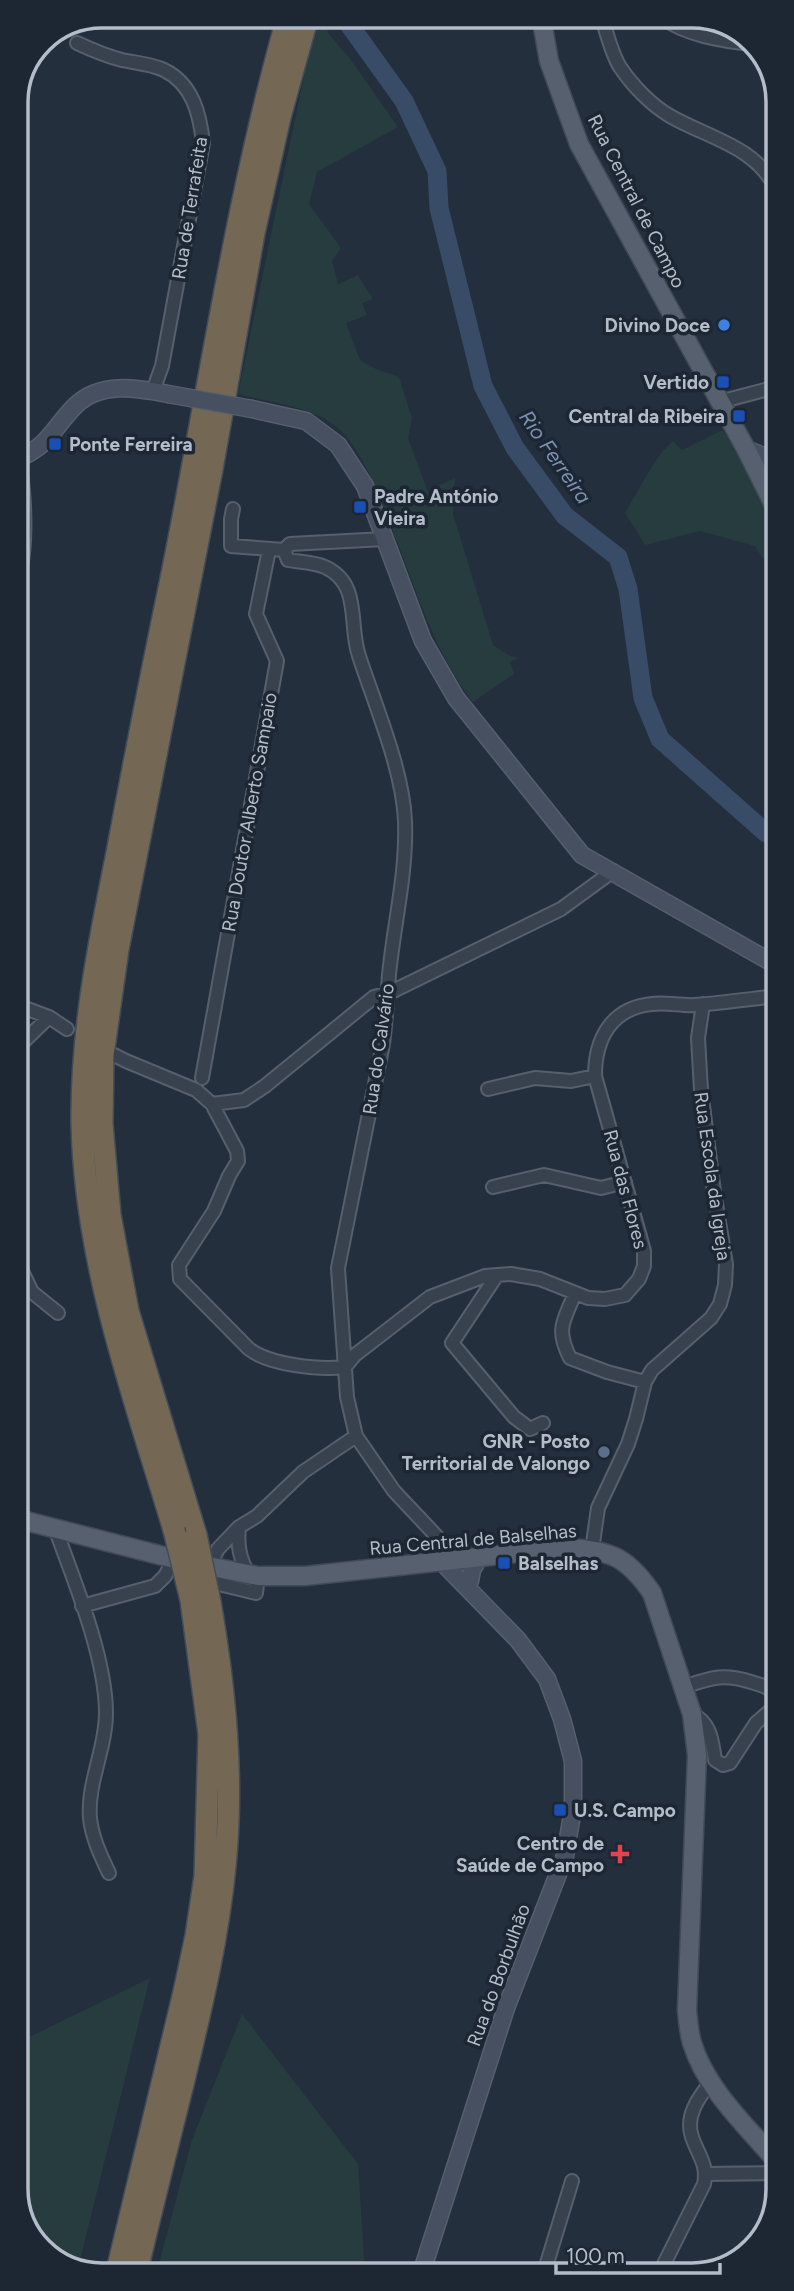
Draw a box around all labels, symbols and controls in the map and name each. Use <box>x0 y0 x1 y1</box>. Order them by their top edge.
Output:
street label: Rua Central de Campo <box>583 111 690 292</box>
street label: Rua de Terrafeita <box>167 135 212 281</box>
place label: Divino Doce <box>605 314 710 337</box>
marker: Divino Doce <box>716 317 732 333</box>
place label: Vertido <box>643 371 709 394</box>
marker: Vertido <box>715 374 731 390</box>
water label: Rio Ferreira <box>514 405 597 508</box>
place label: Central da Ribeira <box>568 405 725 428</box>
marker: Central da Ribeira <box>731 408 747 424</box>
place label: Ponte Ferreira <box>69 433 193 456</box>
marker: Ponte Ferreira <box>47 436 63 452</box>
place label: Padre António Vieira <box>374 485 499 530</box>
marker: Padre António Vieira <box>352 499 368 515</box>
street label: Rua Doutor Alberto Sampaio <box>217 691 282 934</box>
street label: Rua do Calvário <box>358 982 399 1116</box>
street label: Rua Escola da Igreja <box>689 1090 736 1262</box>
street label: Rua das Flores <box>599 1127 653 1251</box>
place label: GNR - Posto Territorial de Valongo <box>402 1430 590 1475</box>
marker: GNR - Posto Territorial de Valongo <box>596 1444 612 1460</box>
street label: Rua Central de Balselhas <box>368 1519 578 1560</box>
place label: Balselhas <box>518 1552 598 1575</box>
marker: Balselhas <box>496 1555 512 1571</box>
place label: U.S. Campo <box>574 1799 676 1822</box>
marker: U.S. Campo <box>552 1802 568 1818</box>
place label: Centro de Saúde de Campo <box>456 1832 604 1877</box>
marker: Centro de Saúde de Campo <box>610 1844 630 1864</box>
street label: Rua do Borbulhão <box>462 1901 535 2050</box>
scale bar <box>556 2232 720 2276</box>
text: 100 m <box>566 2243 625 2268</box>

